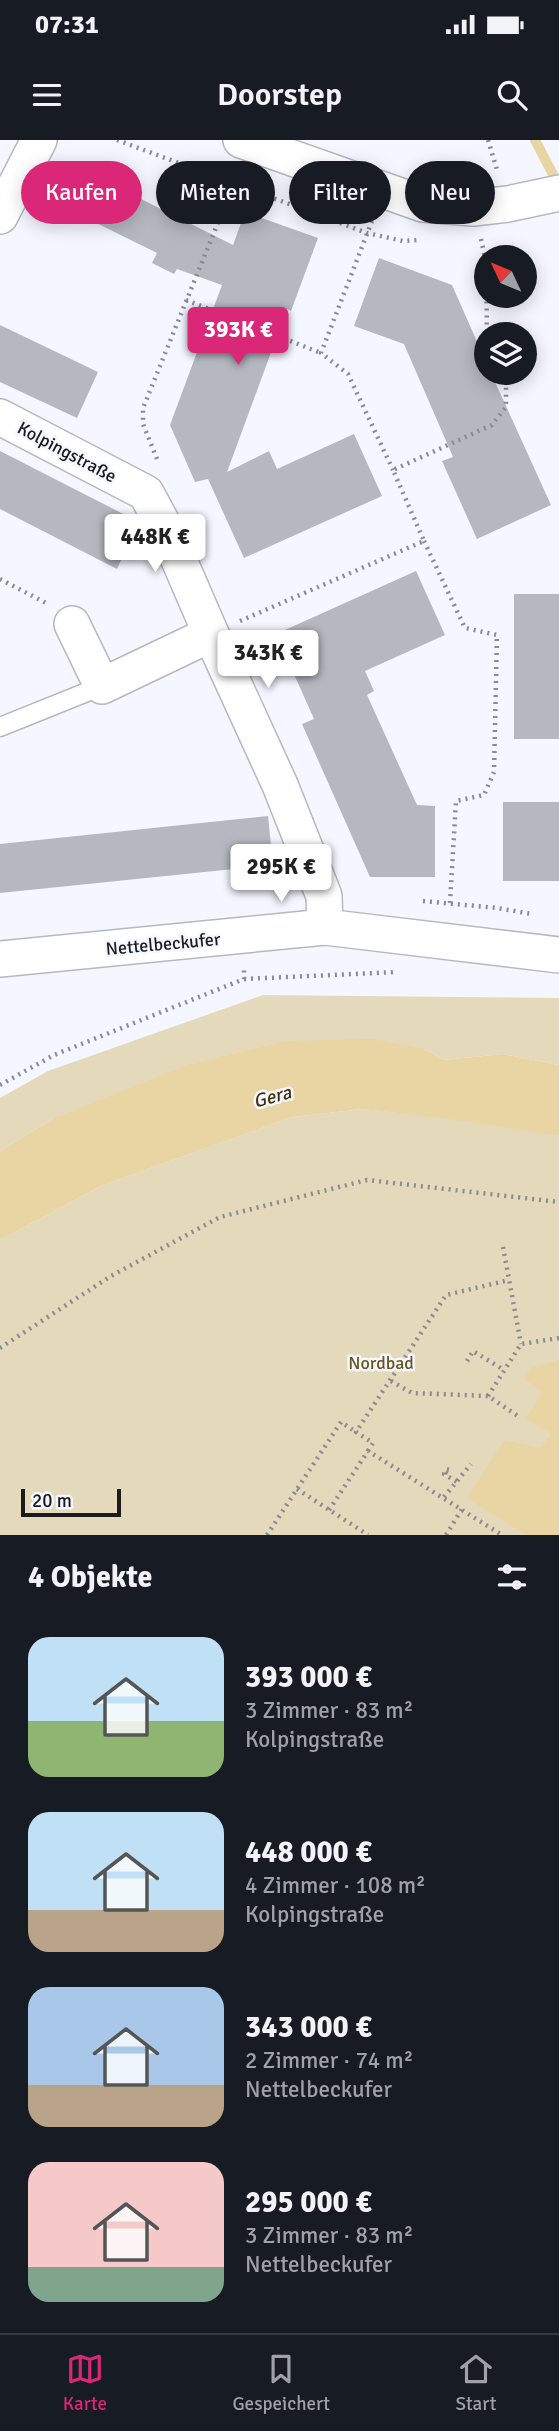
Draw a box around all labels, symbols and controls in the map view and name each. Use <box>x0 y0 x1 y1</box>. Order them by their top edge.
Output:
text: 07:31 <box>35 9 99 41</box>
text: Doorstep <box>217 75 342 114</box>
icon: menu <box>28 76 66 114</box>
icon: search <box>493 76 531 114</box>
chip: Kaufen <box>21 161 142 224</box>
chip: Mieten <box>156 161 275 224</box>
chip: Filter <box>289 161 391 224</box>
chip: Neu <box>405 161 495 224</box>
north arrow <box>474 245 537 308</box>
map controls <box>474 245 537 385</box>
pin: 393K € <box>181 308 295 367</box>
text: 393K € <box>203 315 273 344</box>
button: layers <box>474 322 537 385</box>
street label: Kolpingstraße <box>14 417 120 487</box>
pin: 448K € <box>98 514 212 574</box>
text: 448K € <box>120 522 190 551</box>
pin: 343K € <box>211 630 325 690</box>
text: 343K € <box>233 638 303 667</box>
pin: 295K € <box>224 844 338 904</box>
text: 295K € <box>246 852 316 881</box>
street label: Nettelbeckufer <box>105 928 222 960</box>
water label: Gera <box>251 1080 295 1114</box>
park label: Nordbad <box>348 1352 414 1374</box>
scale bar <box>21 1486 121 1518</box>
text: 20 m <box>32 1489 72 1513</box>
icon: filters <box>493 1558 531 1596</box>
text: 4 Objekte <box>28 1559 152 1596</box>
text: 393 000 € <box>245 1659 372 1696</box>
icon: home <box>84 1665 168 1749</box>
text: 3 Zimmer · 83 m² <box>245 1696 413 1725</box>
text: Kolpingstraße <box>245 1725 384 1754</box>
text: 448 000 € <box>245 1834 372 1871</box>
icon: home <box>84 1840 168 1924</box>
text: 4 Zimmer · 108 m² <box>245 1871 426 1900</box>
text: Kolpingstraße <box>245 1900 384 1929</box>
text: 343 000 € <box>245 2009 372 2046</box>
icon: home <box>84 2015 168 2099</box>
text: 2 Zimmer · 74 m² <box>245 2046 413 2075</box>
text: Nettelbeckufer <box>245 2075 392 2104</box>
text: 295 000 € <box>245 2184 372 2221</box>
icon: home <box>84 2190 168 2274</box>
text: 3 Zimmer · 83 m² <box>245 2221 413 2250</box>
text: Nettelbeckufer <box>245 2250 392 2279</box>
tab: Karte <box>63 2350 107 2416</box>
tab: Gespeichert <box>232 2350 330 2416</box>
tab: Start <box>455 2350 496 2416</box>

